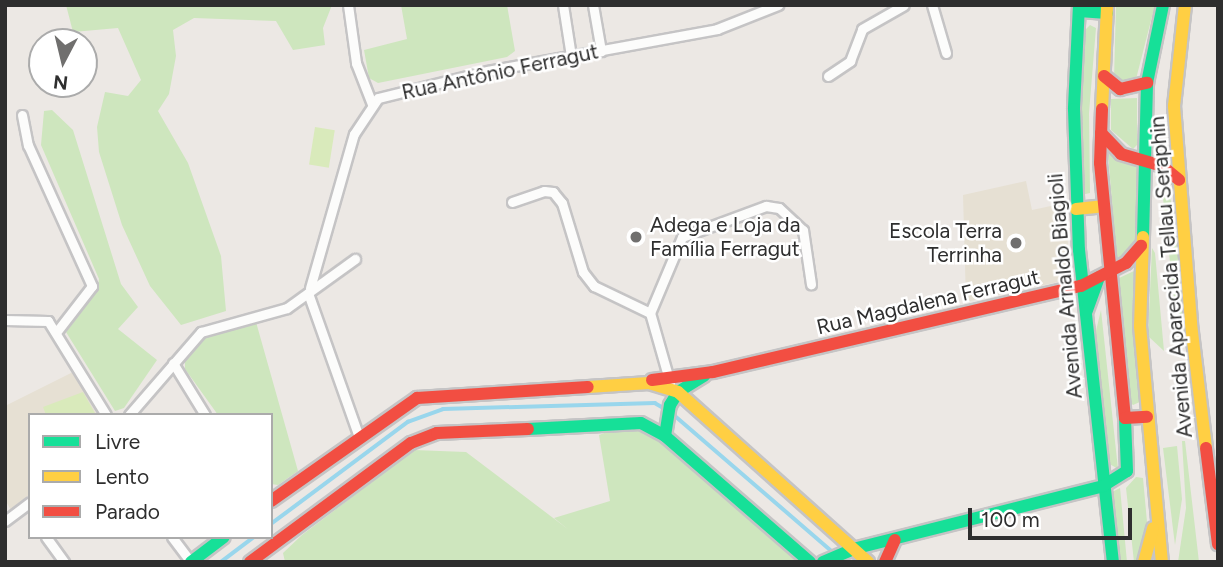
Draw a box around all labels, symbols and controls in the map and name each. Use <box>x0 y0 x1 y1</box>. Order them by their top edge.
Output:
north arrow <box>28 28 98 98</box>
street label: Rua Antônio Ferragut <box>399 39 601 105</box>
text: N <box>52 70 69 95</box>
street label: Avenida Aparecida Tellau Seraphin <box>1144 115 1198 439</box>
street label: Avenida Arnaldo Biagioli <box>1043 172 1087 400</box>
place label: Adega e Loja da Família Ferragut <box>650 212 800 262</box>
place label: Escola Terra Terrinha <box>889 218 1002 268</box>
marker: Adega e Loja da Família Ferragut <box>628 229 644 245</box>
marker: Escola Terra Terrinha <box>1008 235 1024 251</box>
street label: Rua Magdalena Ferragut <box>814 264 1042 340</box>
legend <box>28 413 273 539</box>
text: Livre <box>95 429 140 454</box>
text: Lento <box>95 464 149 489</box>
scale bar <box>971 494 1136 538</box>
text: Parado <box>95 499 160 524</box>
text: 100 m <box>981 507 1040 532</box>

